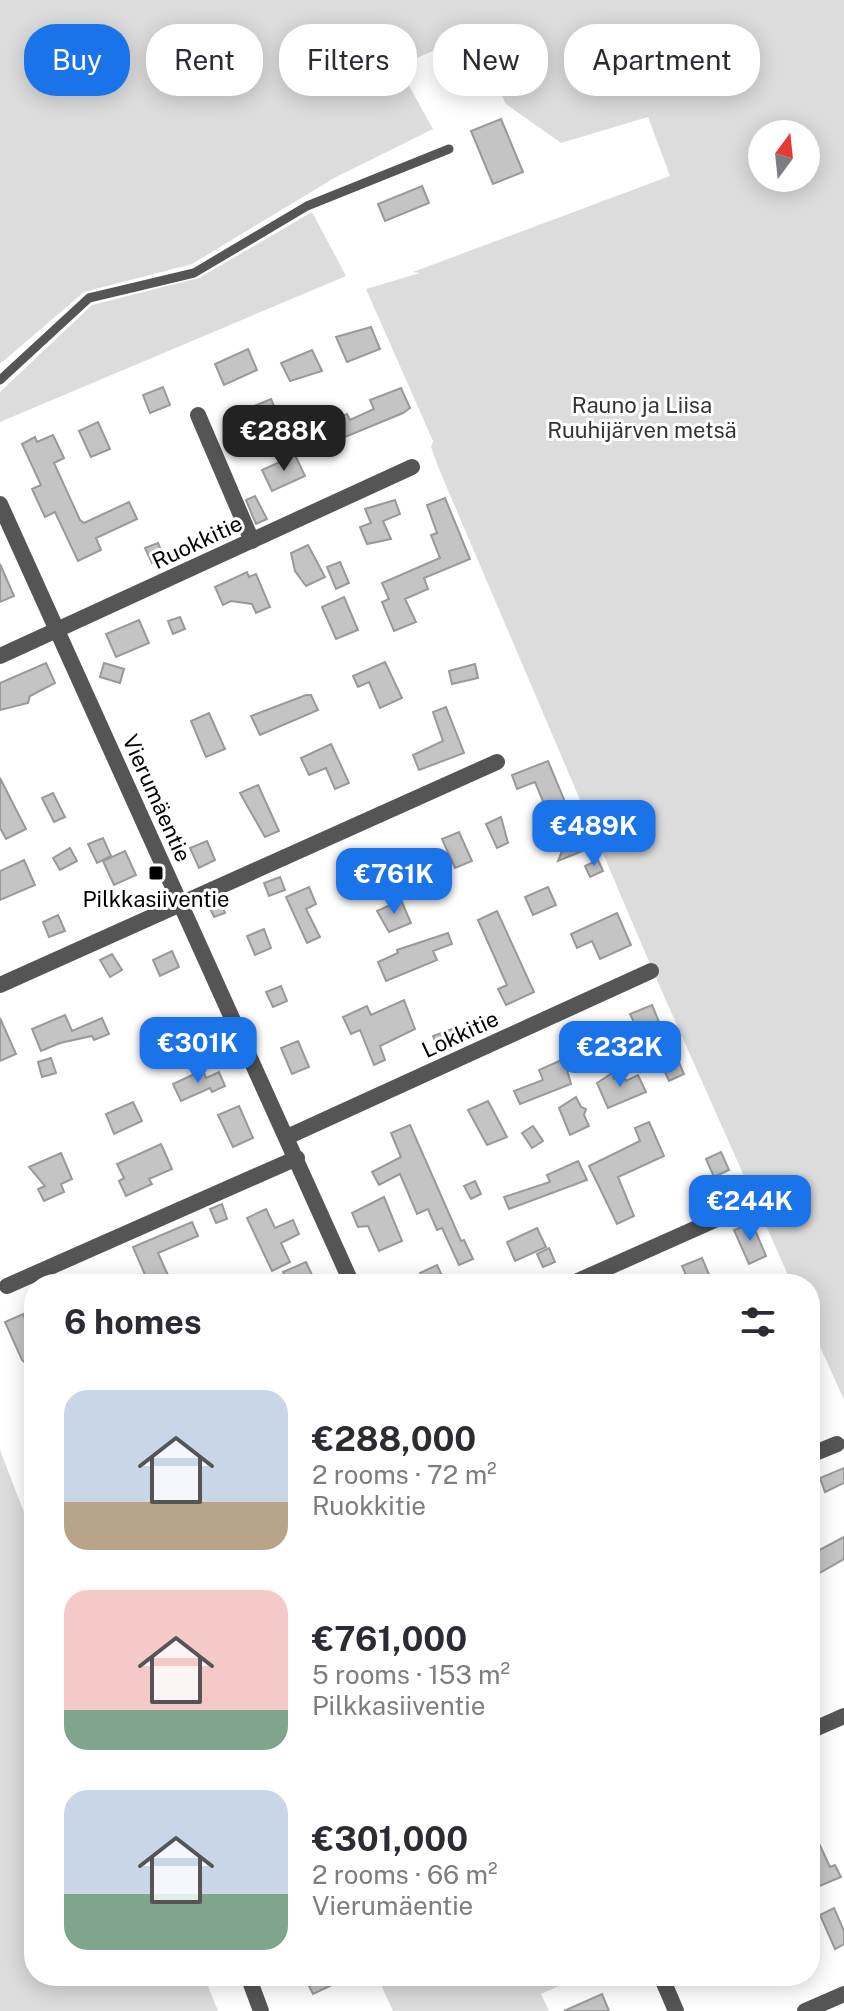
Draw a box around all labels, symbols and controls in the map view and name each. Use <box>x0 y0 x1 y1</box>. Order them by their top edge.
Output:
chip: Buy <box>24 24 130 96</box>
chip: Rent <box>146 24 263 96</box>
chip: Filters <box>279 24 417 96</box>
chip: New <box>433 24 548 96</box>
chip: Apartment <box>564 24 760 96</box>
north arrow <box>748 120 820 192</box>
map controls <box>748 120 820 192</box>
park label: Rauno ja Liisa Ruuhijärven metsä <box>547 392 737 443</box>
pin: €288K <box>228 405 340 473</box>
text: €288K <box>241 415 327 446</box>
street label: Ruokkitie <box>148 510 246 574</box>
street label: Vierumäentie <box>117 730 197 866</box>
pin: €489K <box>538 800 650 868</box>
text: €489K <box>550 810 638 841</box>
pin: €761K <box>338 848 450 916</box>
text: €761K <box>354 858 434 889</box>
marker: Pilkkasiiventie <box>147 864 165 882</box>
place label: Pilkkasiiventie <box>83 886 229 912</box>
street label: Lokkitie <box>418 1005 502 1063</box>
pin: €301K <box>142 1017 254 1085</box>
pin: €232K <box>564 1021 676 1089</box>
text: €301K <box>158 1027 238 1058</box>
text: €232K <box>577 1031 663 1062</box>
pin: €244K <box>694 1175 806 1243</box>
text: €244K <box>707 1185 793 1216</box>
icon: filters <box>736 1300 780 1344</box>
text: 6 homes <box>64 1302 202 1342</box>
text: €288,000 <box>312 1419 476 1459</box>
icon: home <box>128 1422 224 1518</box>
text: 2 rooms · 72 m² <box>312 1459 497 1490</box>
text: Ruokkitie <box>312 1490 426 1521</box>
text: €761,000 <box>312 1619 467 1659</box>
icon: home <box>128 1622 224 1718</box>
text: 5 rooms · 153 m² <box>312 1659 510 1690</box>
text: Pilkkasiiventie <box>312 1690 486 1721</box>
text: €301,000 <box>312 1819 468 1859</box>
icon: home <box>128 1822 224 1918</box>
text: 2 rooms · 66 m² <box>312 1859 498 1890</box>
text: Vierumäentie <box>312 1890 473 1921</box>

